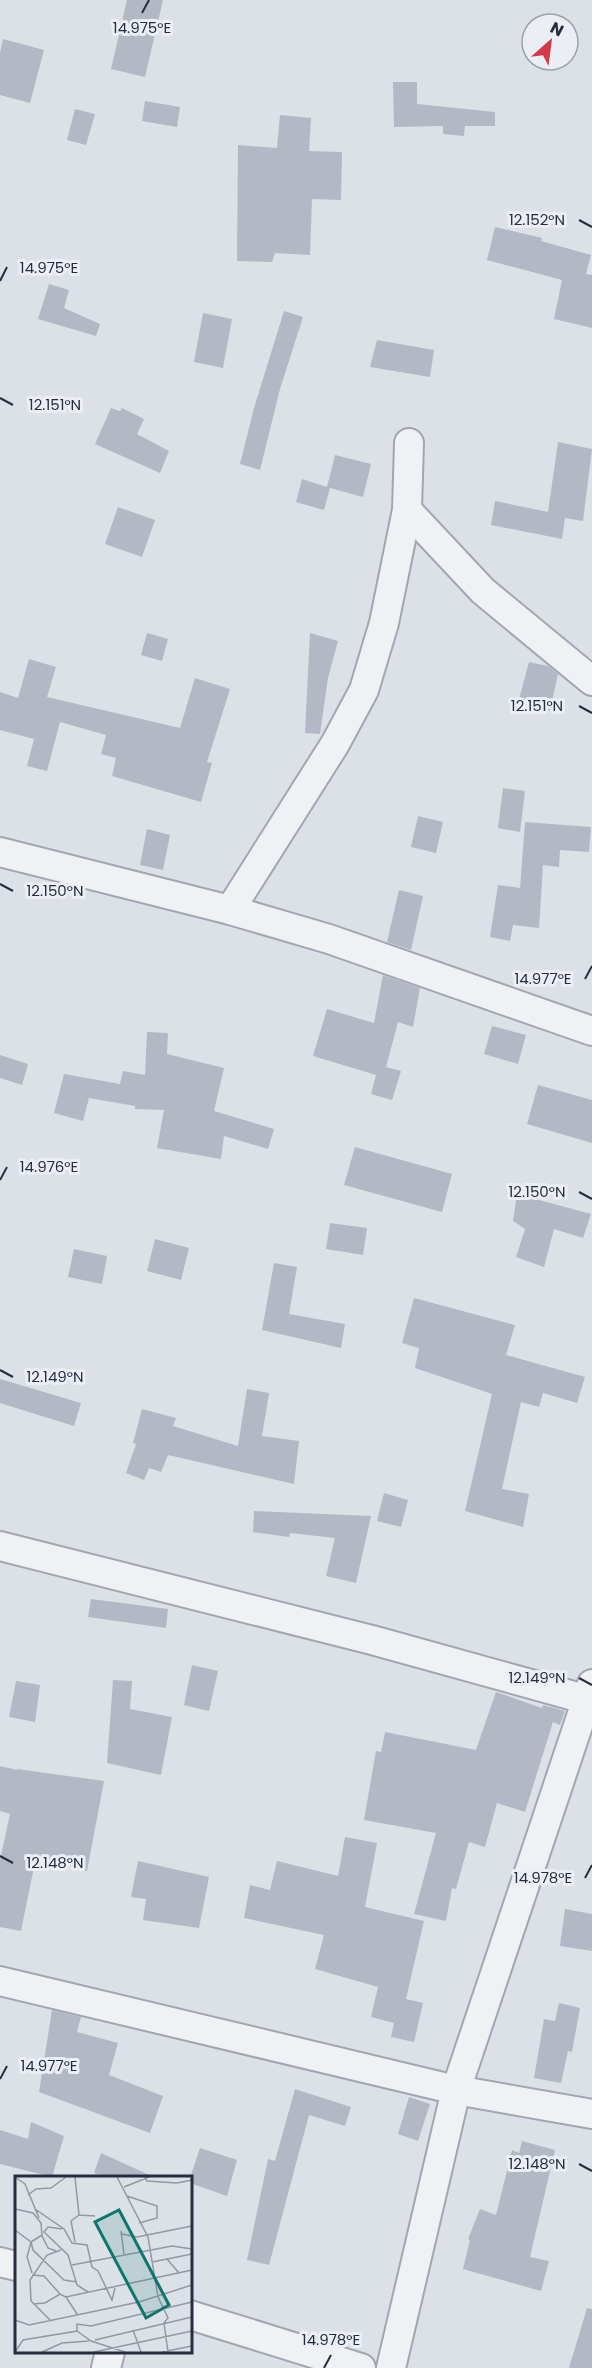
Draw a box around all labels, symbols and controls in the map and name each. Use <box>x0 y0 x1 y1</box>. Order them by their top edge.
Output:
north arrow <box>520 12 580 72</box>
text: N <box>546 16 568 42</box>
text: 14.975°E <box>113 17 171 38</box>
text: 12.152°N <box>509 209 565 230</box>
text: 14.975°E <box>20 257 78 278</box>
text: 12.151°N <box>29 394 81 415</box>
text: 12.151°N <box>511 695 563 716</box>
text: 12.150°N <box>27 880 83 901</box>
text: 14.977°E <box>514 968 572 989</box>
text: 14.976°E <box>20 1156 78 1177</box>
text: 12.150°N <box>509 1181 565 1202</box>
text: 12.149°N <box>27 1366 83 1387</box>
text: 12.149°N <box>509 1667 565 1688</box>
text: 12.148°N <box>27 1852 83 1873</box>
text: 14.978°E <box>514 1867 572 1888</box>
text: 14.977°E <box>20 2055 78 2076</box>
text: 12.148°N <box>509 2153 565 2174</box>
inset map <box>15 2176 192 2353</box>
text: 14.978°E <box>302 2329 360 2350</box>

